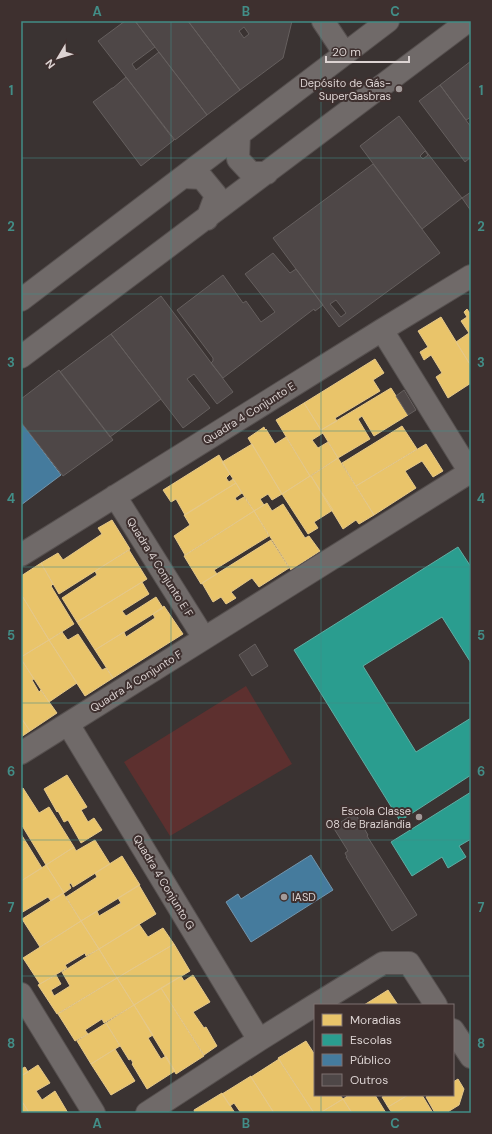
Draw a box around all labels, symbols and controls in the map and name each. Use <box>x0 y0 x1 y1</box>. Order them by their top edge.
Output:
text: A <box>92 3 102 20</box>
text: B <box>242 3 250 20</box>
text: C <box>390 3 400 20</box>
north arrow <box>38 38 78 78</box>
scale bar <box>326 38 409 64</box>
text: 20 m <box>332 44 361 60</box>
text: N <box>42 57 58 72</box>
place label: Depósito de Gás- SuperGasbras <box>300 76 391 103</box>
text: 1 <box>9 82 13 99</box>
text: 1 <box>479 82 483 99</box>
marker: Depósito de Gás- SuperGasbras <box>394 84 404 94</box>
text: 2 <box>7 218 15 235</box>
text: 2 <box>477 218 485 235</box>
text: 3 <box>7 354 15 371</box>
text: 3 <box>477 354 485 371</box>
street label: Quadra 4 Conjunto E <box>200 379 298 447</box>
text: 4 <box>7 490 15 507</box>
text: 4 <box>477 490 485 507</box>
street label: Quadra 4 Conjunto E F <box>124 515 196 620</box>
text: 5 <box>7 627 15 644</box>
text: 5 <box>477 627 485 644</box>
street label: Quadra 4 Conjunto F <box>87 647 185 715</box>
text: 6 <box>7 763 15 780</box>
text: 6 <box>477 763 485 780</box>
place label: Escola Classe 08 de Brazlândia <box>326 804 411 831</box>
marker: Escola Classe 08 de Brazlândia <box>414 812 424 822</box>
street label: Quadra 4 Conjunto G <box>130 832 198 932</box>
place label: IASD <box>292 890 316 904</box>
marker: IASD <box>279 892 289 902</box>
text: 7 <box>8 899 15 916</box>
text: 7 <box>478 899 485 916</box>
legend <box>314 1004 454 1096</box>
text: Moradias <box>350 1012 401 1028</box>
text: Escolas <box>350 1032 392 1048</box>
text: 8 <box>7 1035 15 1052</box>
text: 8 <box>477 1035 485 1052</box>
text: Público <box>350 1052 391 1068</box>
text: Outros <box>350 1072 388 1088</box>
text: A <box>92 1115 102 1132</box>
text: B <box>242 1115 250 1132</box>
text: C <box>390 1115 400 1132</box>

